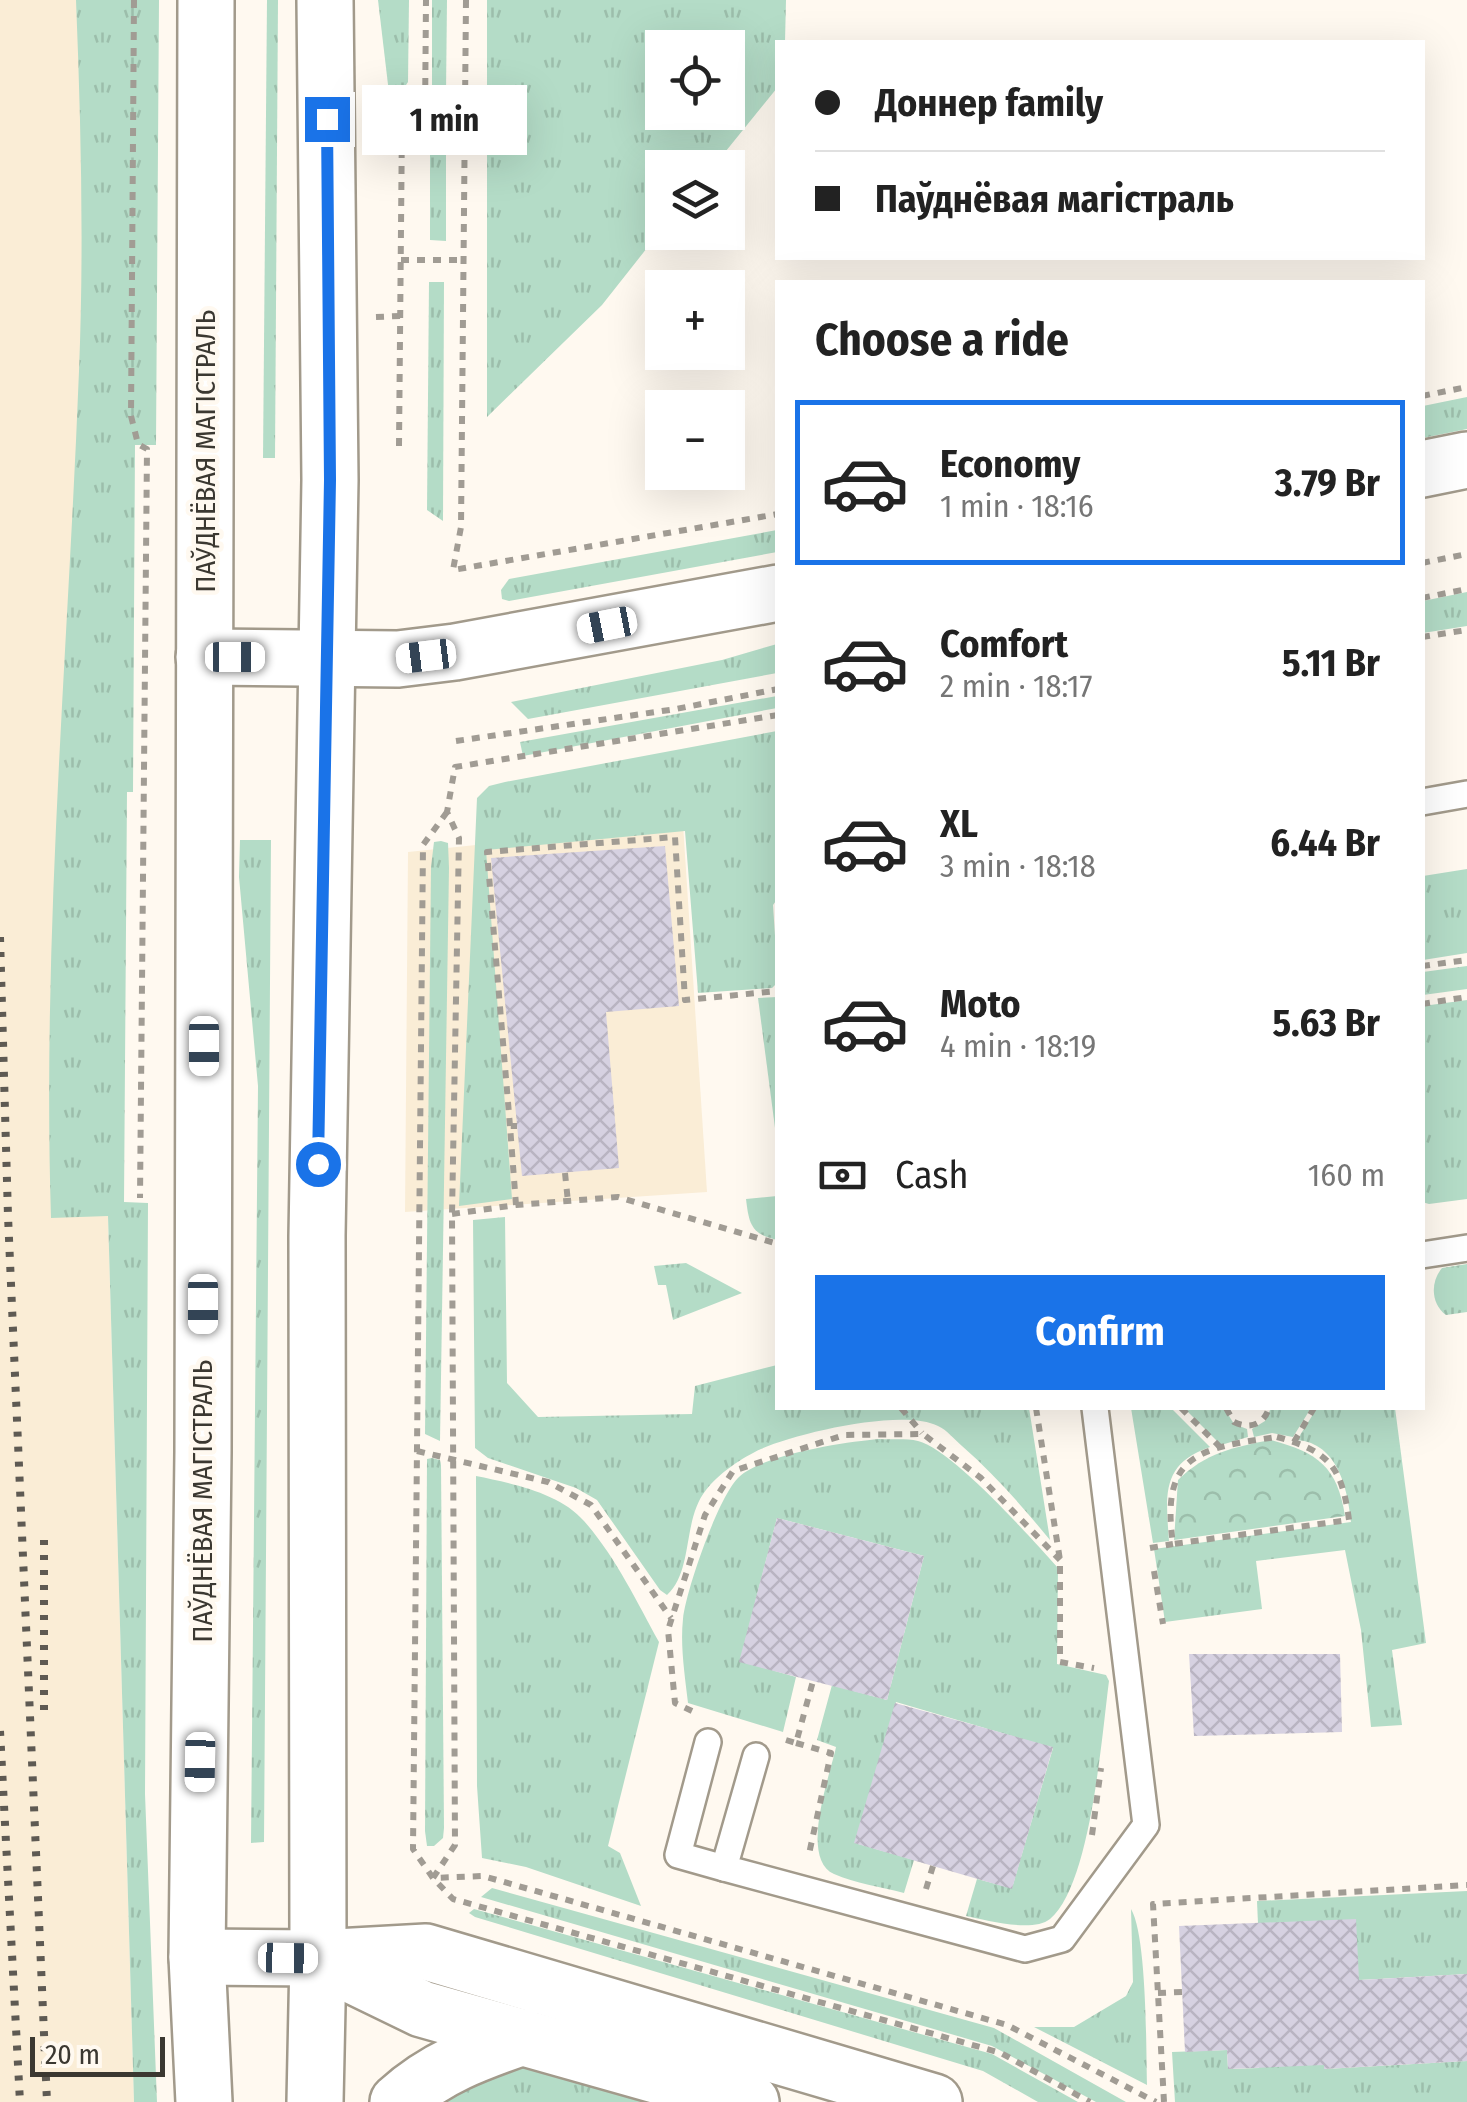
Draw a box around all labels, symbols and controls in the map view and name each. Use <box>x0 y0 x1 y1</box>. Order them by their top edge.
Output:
map controls <box>645 30 745 490</box>
button: locate <box>645 30 745 130</box>
text: Доннер family <box>875 80 1103 126</box>
callout: 1 min <box>362 84 527 154</box>
route end <box>305 97 350 142</box>
text: 1 min <box>410 101 479 139</box>
button: layers <box>645 150 745 250</box>
text: Паўднёвая магістраль <box>875 176 1234 222</box>
button: + <box>645 270 745 370</box>
street label: ПАЎДНЁВАЯ МАГІСТРАЛЬ <box>189 310 222 592</box>
text: Choose a ride <box>815 313 1069 367</box>
button: − <box>645 390 745 490</box>
icon: car <box>820 438 910 528</box>
text: Economy <box>940 441 1080 487</box>
text: 3.79 Br <box>1275 460 1380 506</box>
text: 1 min · 18:16 <box>940 487 1094 525</box>
car <box>575 605 639 645</box>
icon: car <box>820 618 910 708</box>
text: Comfort <box>940 621 1068 667</box>
car <box>394 637 458 675</box>
text: 5.11 Br <box>1282 640 1380 686</box>
car <box>205 642 265 672</box>
text: 2 min · 18:17 <box>940 667 1092 705</box>
icon: car <box>820 798 910 888</box>
text: XL <box>940 801 978 847</box>
text: 6.44 Br <box>1270 820 1380 866</box>
text: 3 min · 18:18 <box>940 847 1096 885</box>
icon: car <box>820 978 910 1068</box>
text: Moto <box>940 981 1021 1027</box>
text: 5.63 Br <box>1272 1000 1380 1046</box>
car <box>189 1016 219 1076</box>
text: 4 min · 18:19 <box>940 1027 1096 1065</box>
route start <box>296 1142 341 1187</box>
icon: cash <box>815 1148 870 1203</box>
text: Cash <box>895 1152 969 1198</box>
text: 160 m <box>1308 1156 1385 1194</box>
car <box>188 1274 218 1334</box>
button: Confirm <box>815 1275 1385 1390</box>
street label: ПАЎДНЁВАЯ МАГІСТРАЛЬ <box>186 1360 219 1642</box>
car <box>184 1732 216 1792</box>
car <box>258 1942 318 1974</box>
scale bar <box>30 2032 165 2076</box>
text: 20 m <box>45 2038 100 2071</box>

